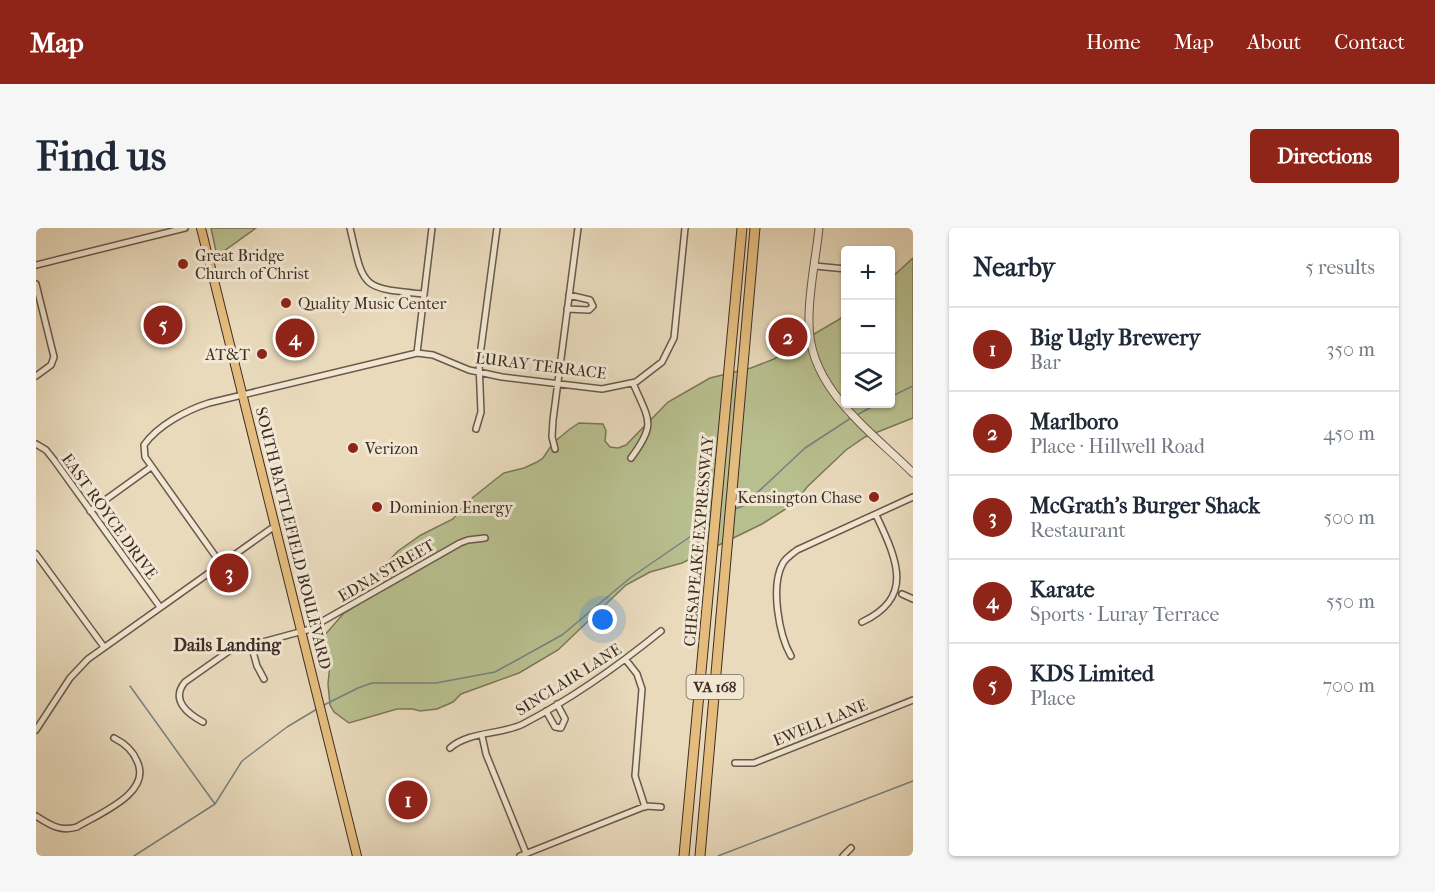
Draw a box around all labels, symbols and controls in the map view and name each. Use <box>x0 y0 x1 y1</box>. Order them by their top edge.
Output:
text: Map <box>30 26 84 59</box>
text: Home <box>1086 30 1141 54</box>
text: Map <box>1174 30 1214 54</box>
text: About <box>1247 30 1301 54</box>
text: Contact <box>1334 30 1405 54</box>
button: Directions <box>1250 129 1399 183</box>
text: Find us <box>36 132 166 181</box>
place label: Great Bridge Church of Christ <box>195 246 310 283</box>
map controls <box>841 246 895 408</box>
button: + <box>841 246 895 300</box>
text: Nearby <box>973 252 1055 283</box>
text: 5 results <box>1305 256 1375 279</box>
marker: Great Bridge Church of Christ <box>176 257 190 271</box>
place label: Quality Music Center <box>298 294 447 313</box>
marker: Quality Music Center <box>279 296 293 310</box>
button: − <box>841 300 895 354</box>
pin: 5 <box>144 302 182 348</box>
pin: 2 <box>768 314 807 360</box>
pin: 4 <box>276 316 314 360</box>
text: Big Ugly Brewery <box>1030 325 1200 351</box>
text: 1 <box>989 338 996 361</box>
text: 350 m <box>1326 338 1375 361</box>
place label: AT&T <box>204 345 250 364</box>
marker: AT&T <box>255 347 269 361</box>
street label: LURAY TERRACE <box>474 348 608 383</box>
text: Bar <box>1030 351 1061 374</box>
button: layers <box>841 354 895 408</box>
street label: SOUTH BATTLEFIELD BOULEVARD <box>252 405 335 671</box>
text: Marlboro <box>1030 409 1118 435</box>
text: 2 <box>987 422 998 445</box>
text: 450 m <box>1323 422 1375 445</box>
street label: CHESAPEAKE EXPRESSWAY <box>680 434 717 647</box>
text: Place · Hillwell Road <box>1030 435 1205 458</box>
place label: Verizon <box>364 439 419 458</box>
marker: Verizon <box>346 441 360 455</box>
street label: EAST ROYCE DRIVE <box>58 450 162 583</box>
place label: Kensington Chase <box>737 488 862 507</box>
marker: Kensington Chase <box>867 490 881 504</box>
text: McGrath's Burger Shack <box>1030 493 1260 519</box>
place label: Dominion Energy <box>389 498 513 517</box>
marker: Dominion Energy <box>370 500 384 514</box>
text: 3 <box>988 506 997 529</box>
text: 500 m <box>1323 506 1375 529</box>
text: Restaurant <box>1030 519 1126 542</box>
street label: EDNA STREET <box>335 535 438 606</box>
pin: 3 <box>210 550 248 596</box>
text: Karate <box>1030 577 1095 603</box>
text: 4 <box>987 590 998 613</box>
text: 550 m <box>1326 590 1375 613</box>
text: Sports · Luray Terrace <box>1030 603 1219 626</box>
your location <box>588 605 617 634</box>
district label: Dails Landing <box>173 635 282 656</box>
street label: SINCLAIR LANE <box>512 639 625 720</box>
text: KDS Limited <box>1030 661 1154 687</box>
text: 5 <box>988 674 997 697</box>
text: 700 m <box>1322 674 1375 697</box>
road number: VA 168 <box>686 675 744 699</box>
text: Place <box>1030 687 1076 710</box>
street label: EWELL LANE <box>770 695 870 750</box>
pin: 1 <box>388 778 428 822</box>

